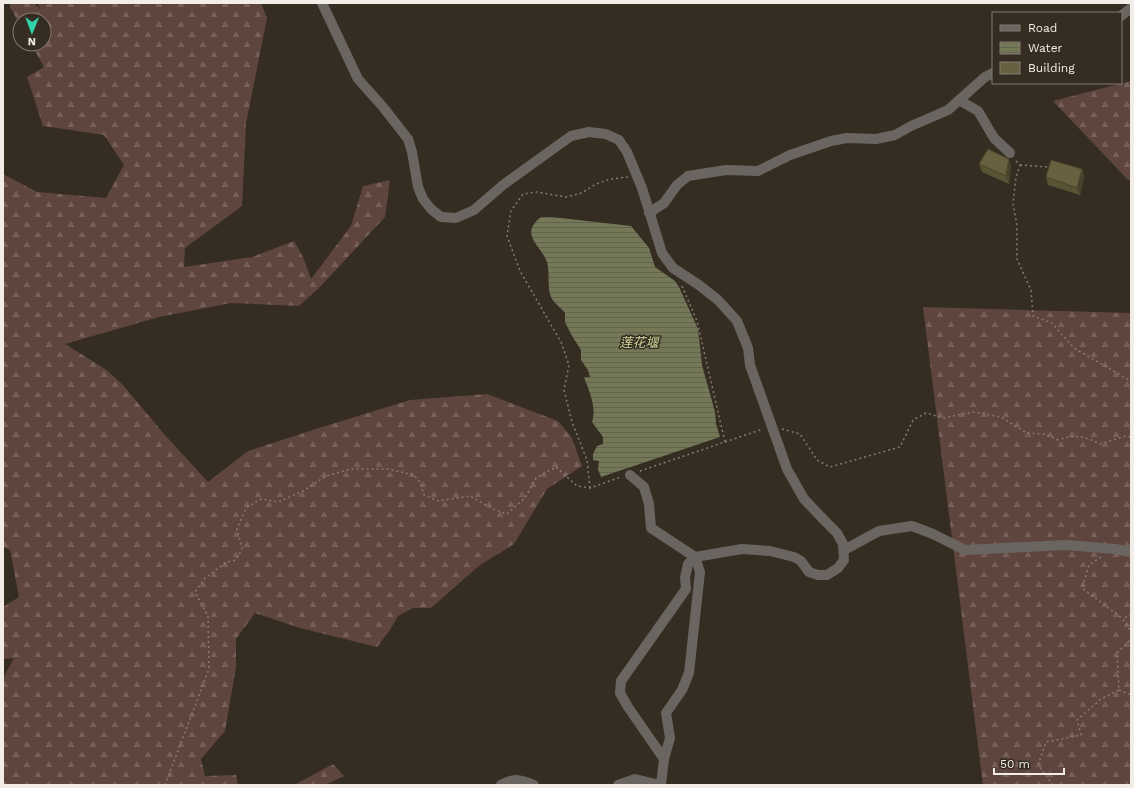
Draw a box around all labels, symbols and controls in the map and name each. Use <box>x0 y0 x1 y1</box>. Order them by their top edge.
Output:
north arrow <box>12 12 52 52</box>
legend <box>992 12 1122 84</box>
text: Road <box>1028 21 1057 35</box>
text: N <box>28 35 36 48</box>
text: Water <box>1028 41 1063 55</box>
text: Building <box>1028 61 1075 75</box>
water label: 莲花堰 <box>619 335 660 350</box>
scale bar <box>994 750 1064 776</box>
text: 50 m <box>1000 757 1030 771</box>

